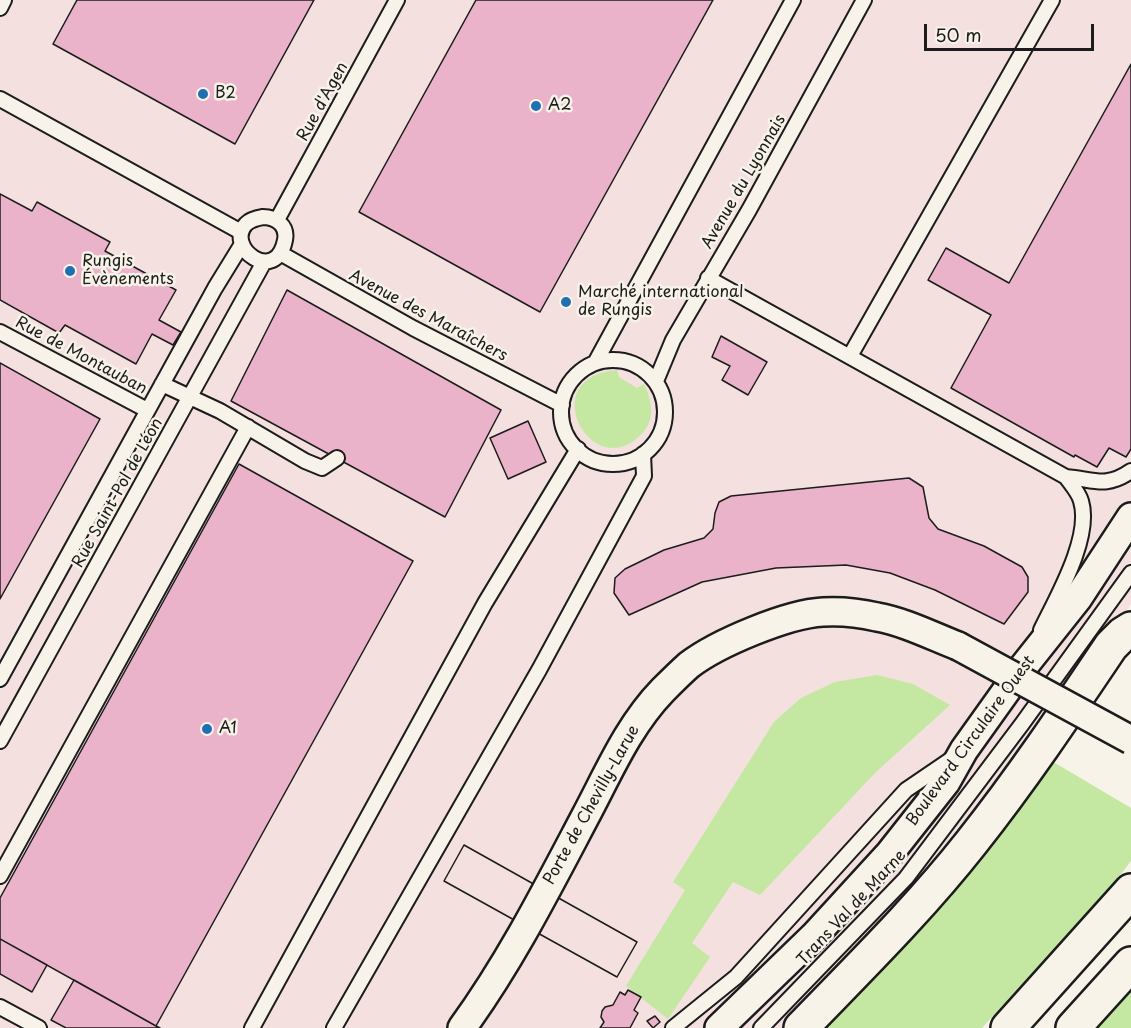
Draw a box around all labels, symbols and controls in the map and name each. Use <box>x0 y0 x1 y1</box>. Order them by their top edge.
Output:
scale bar <box>927 12 1096 50</box>
text: 50 m <box>935 21 982 48</box>
street label: Rue d'Agen <box>293 59 353 145</box>
place label: B2 <box>215 84 236 104</box>
marker: B2 <box>196 87 210 101</box>
place label: A2 <box>548 96 572 116</box>
marker: A2 <box>529 99 543 113</box>
street label: Avenue du Lyonnais <box>698 112 790 252</box>
place label: Rungis Évènements <box>82 252 174 290</box>
marker: Rungis Évènements <box>63 264 77 278</box>
street label: Avenue des Maraîchers <box>346 266 510 366</box>
place label: Marché international de Rungis <box>578 283 743 321</box>
marker: Marché international de Rungis <box>559 295 573 309</box>
street label: Rue de Montauban <box>12 313 150 399</box>
street label: Rue Saint-Pol de Léon <box>69 415 167 571</box>
street label: Boulevard Circulaire Ouest <box>903 652 1039 830</box>
place label: A1 <box>219 719 237 739</box>
marker: A1 <box>200 722 214 736</box>
street label: Porte de Chevilly-Larue <box>540 722 644 888</box>
street label: Trans Val de Marne <box>793 846 911 970</box>

